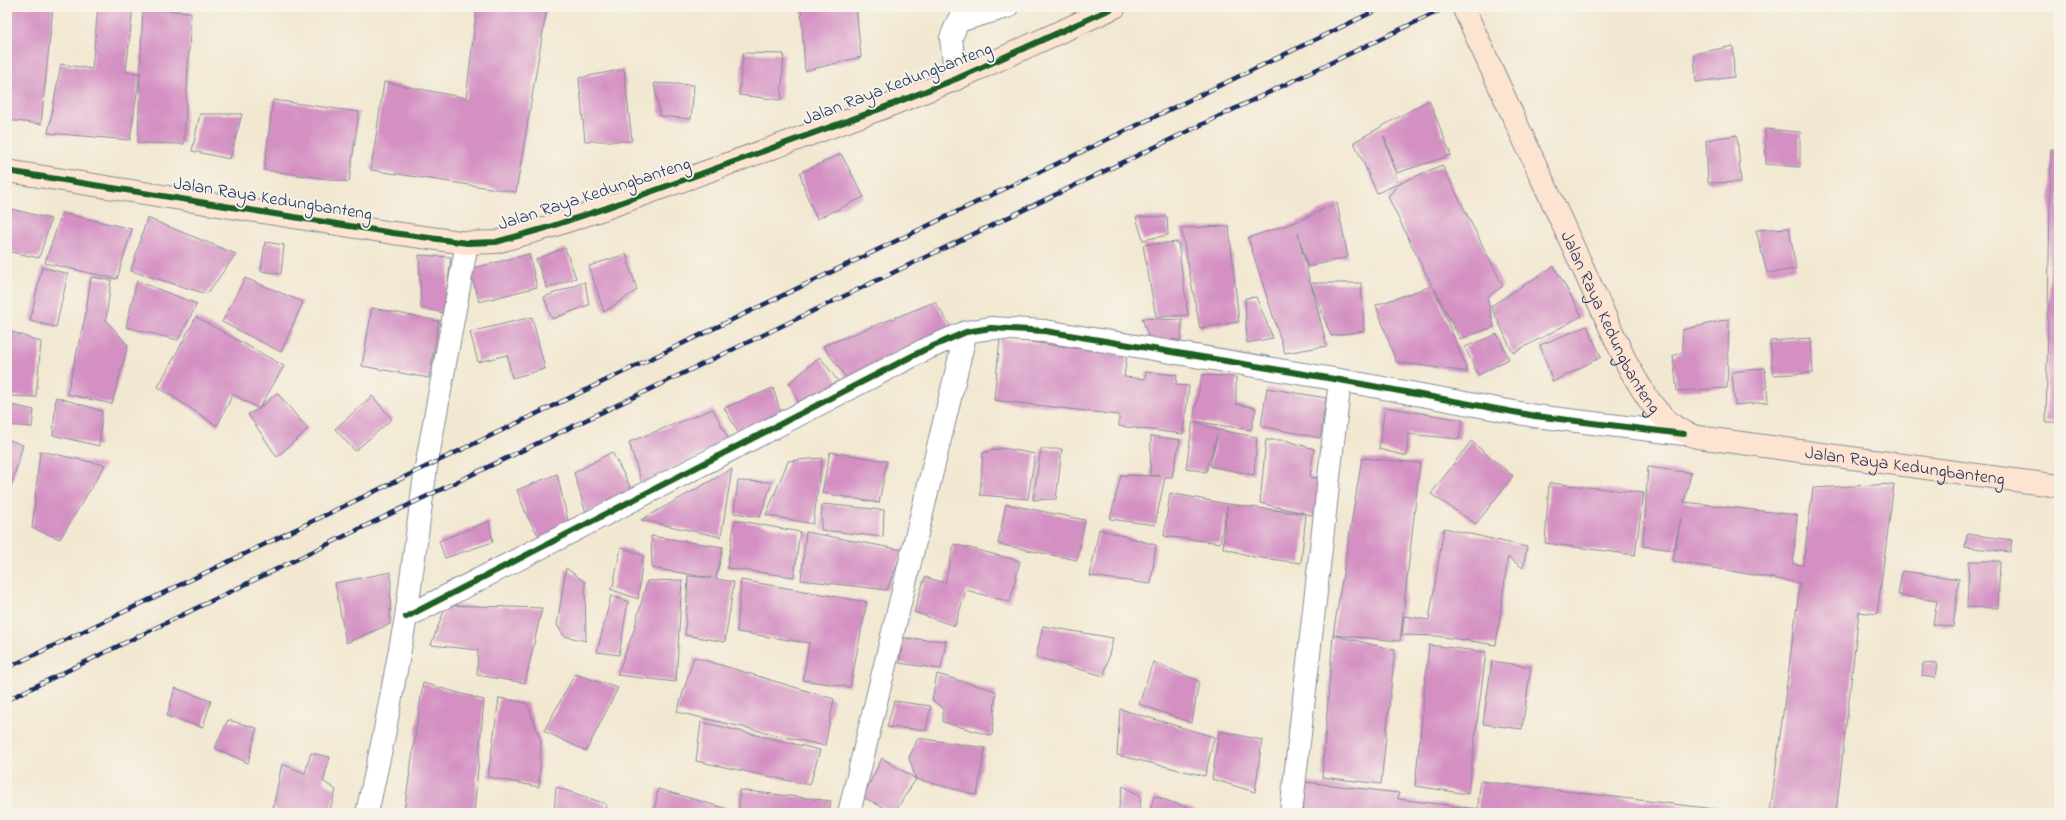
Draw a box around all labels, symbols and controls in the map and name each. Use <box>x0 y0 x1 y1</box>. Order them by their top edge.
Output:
street label: Jalan Raya Kedungbanteng <box>799 37 997 134</box>
street label: Jalan Raya Kedungbanteng <box>495 151 695 239</box>
street label: Jalan Raya Kedungbanteng <box>171 171 374 230</box>
street label: Jalan Raya Kedungbanteng <box>1553 227 1666 421</box>
street label: Jalan Raya Kedungbanteng <box>1803 441 2006 495</box>

